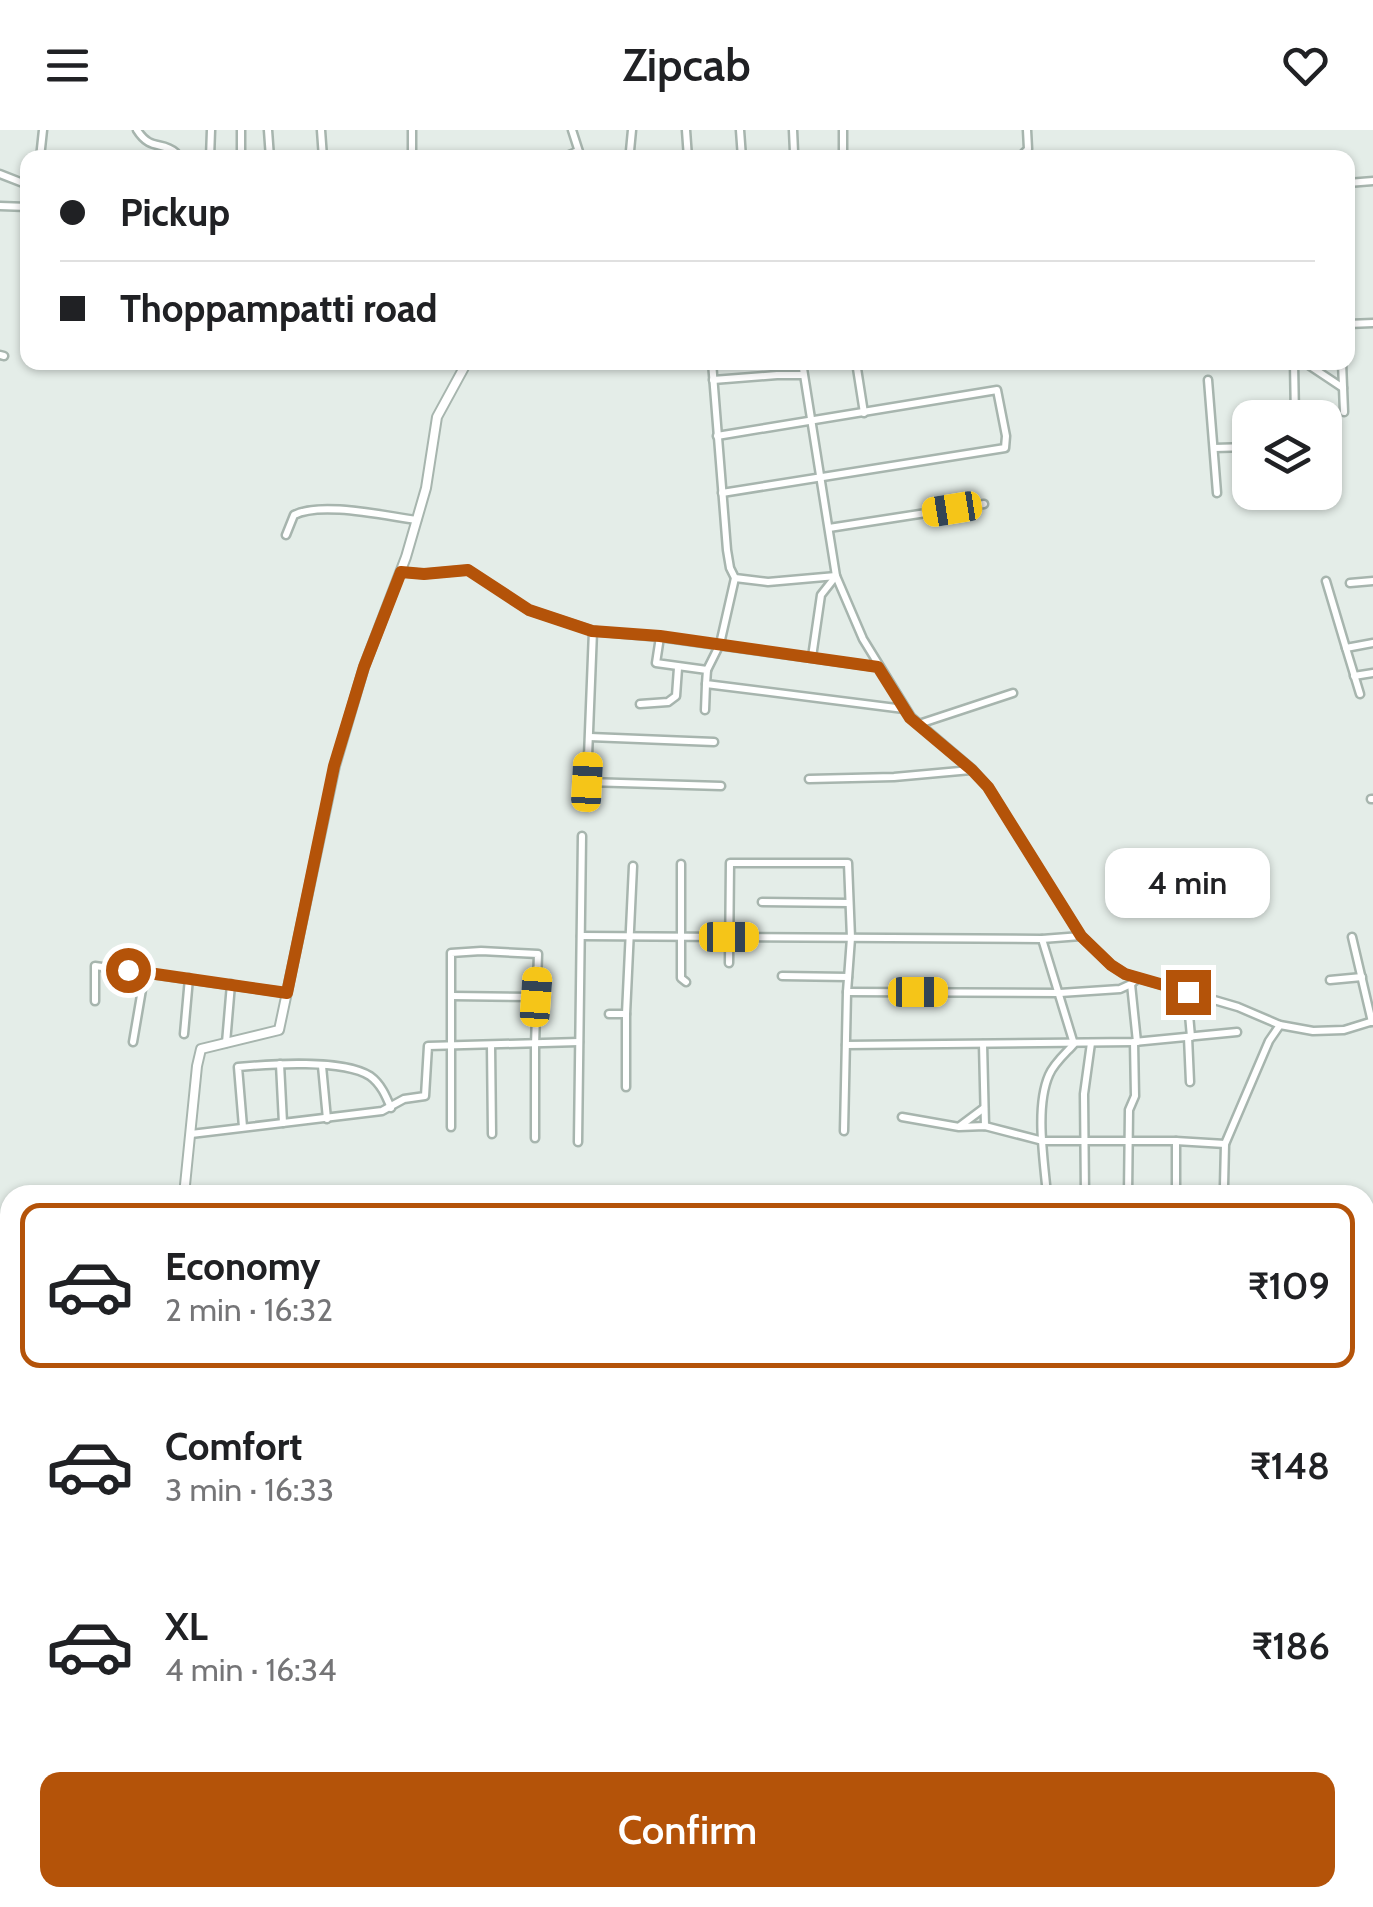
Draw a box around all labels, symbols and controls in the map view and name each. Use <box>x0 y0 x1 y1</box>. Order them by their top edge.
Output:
icon: menu <box>40 38 95 93</box>
text: Zipcab <box>622 38 751 92</box>
icon: heart <box>1278 38 1333 93</box>
text: Pickup <box>120 189 230 236</box>
text: Thoppampatti road <box>120 285 438 332</box>
map controls <box>1232 400 1342 510</box>
button: layers <box>1232 400 1342 510</box>
car <box>920 489 984 529</box>
car <box>570 751 604 813</box>
callout: 4 min <box>1106 847 1270 917</box>
text: 4 min <box>1148 863 1227 902</box>
car <box>699 922 759 952</box>
route start <box>106 948 151 993</box>
car <box>519 966 553 1028</box>
route end <box>1166 970 1211 1015</box>
car <box>888 977 948 1007</box>
icon: car <box>45 1241 135 1331</box>
text: Economy <box>165 1243 320 1290</box>
text: ₹109 <box>1248 1262 1330 1309</box>
text: 2 min · 16:32 <box>165 1290 333 1329</box>
icon: car <box>45 1421 135 1511</box>
text: Comfort <box>165 1423 302 1470</box>
text: ₹148 <box>1250 1442 1330 1489</box>
text: 3 min · 16:33 <box>165 1470 334 1509</box>
icon: car <box>45 1601 135 1691</box>
text: XL <box>165 1603 208 1650</box>
text: ₹186 <box>1252 1622 1330 1669</box>
text: 4 min · 16:34 <box>165 1650 337 1689</box>
button: Confirm <box>40 1772 1335 1887</box>

